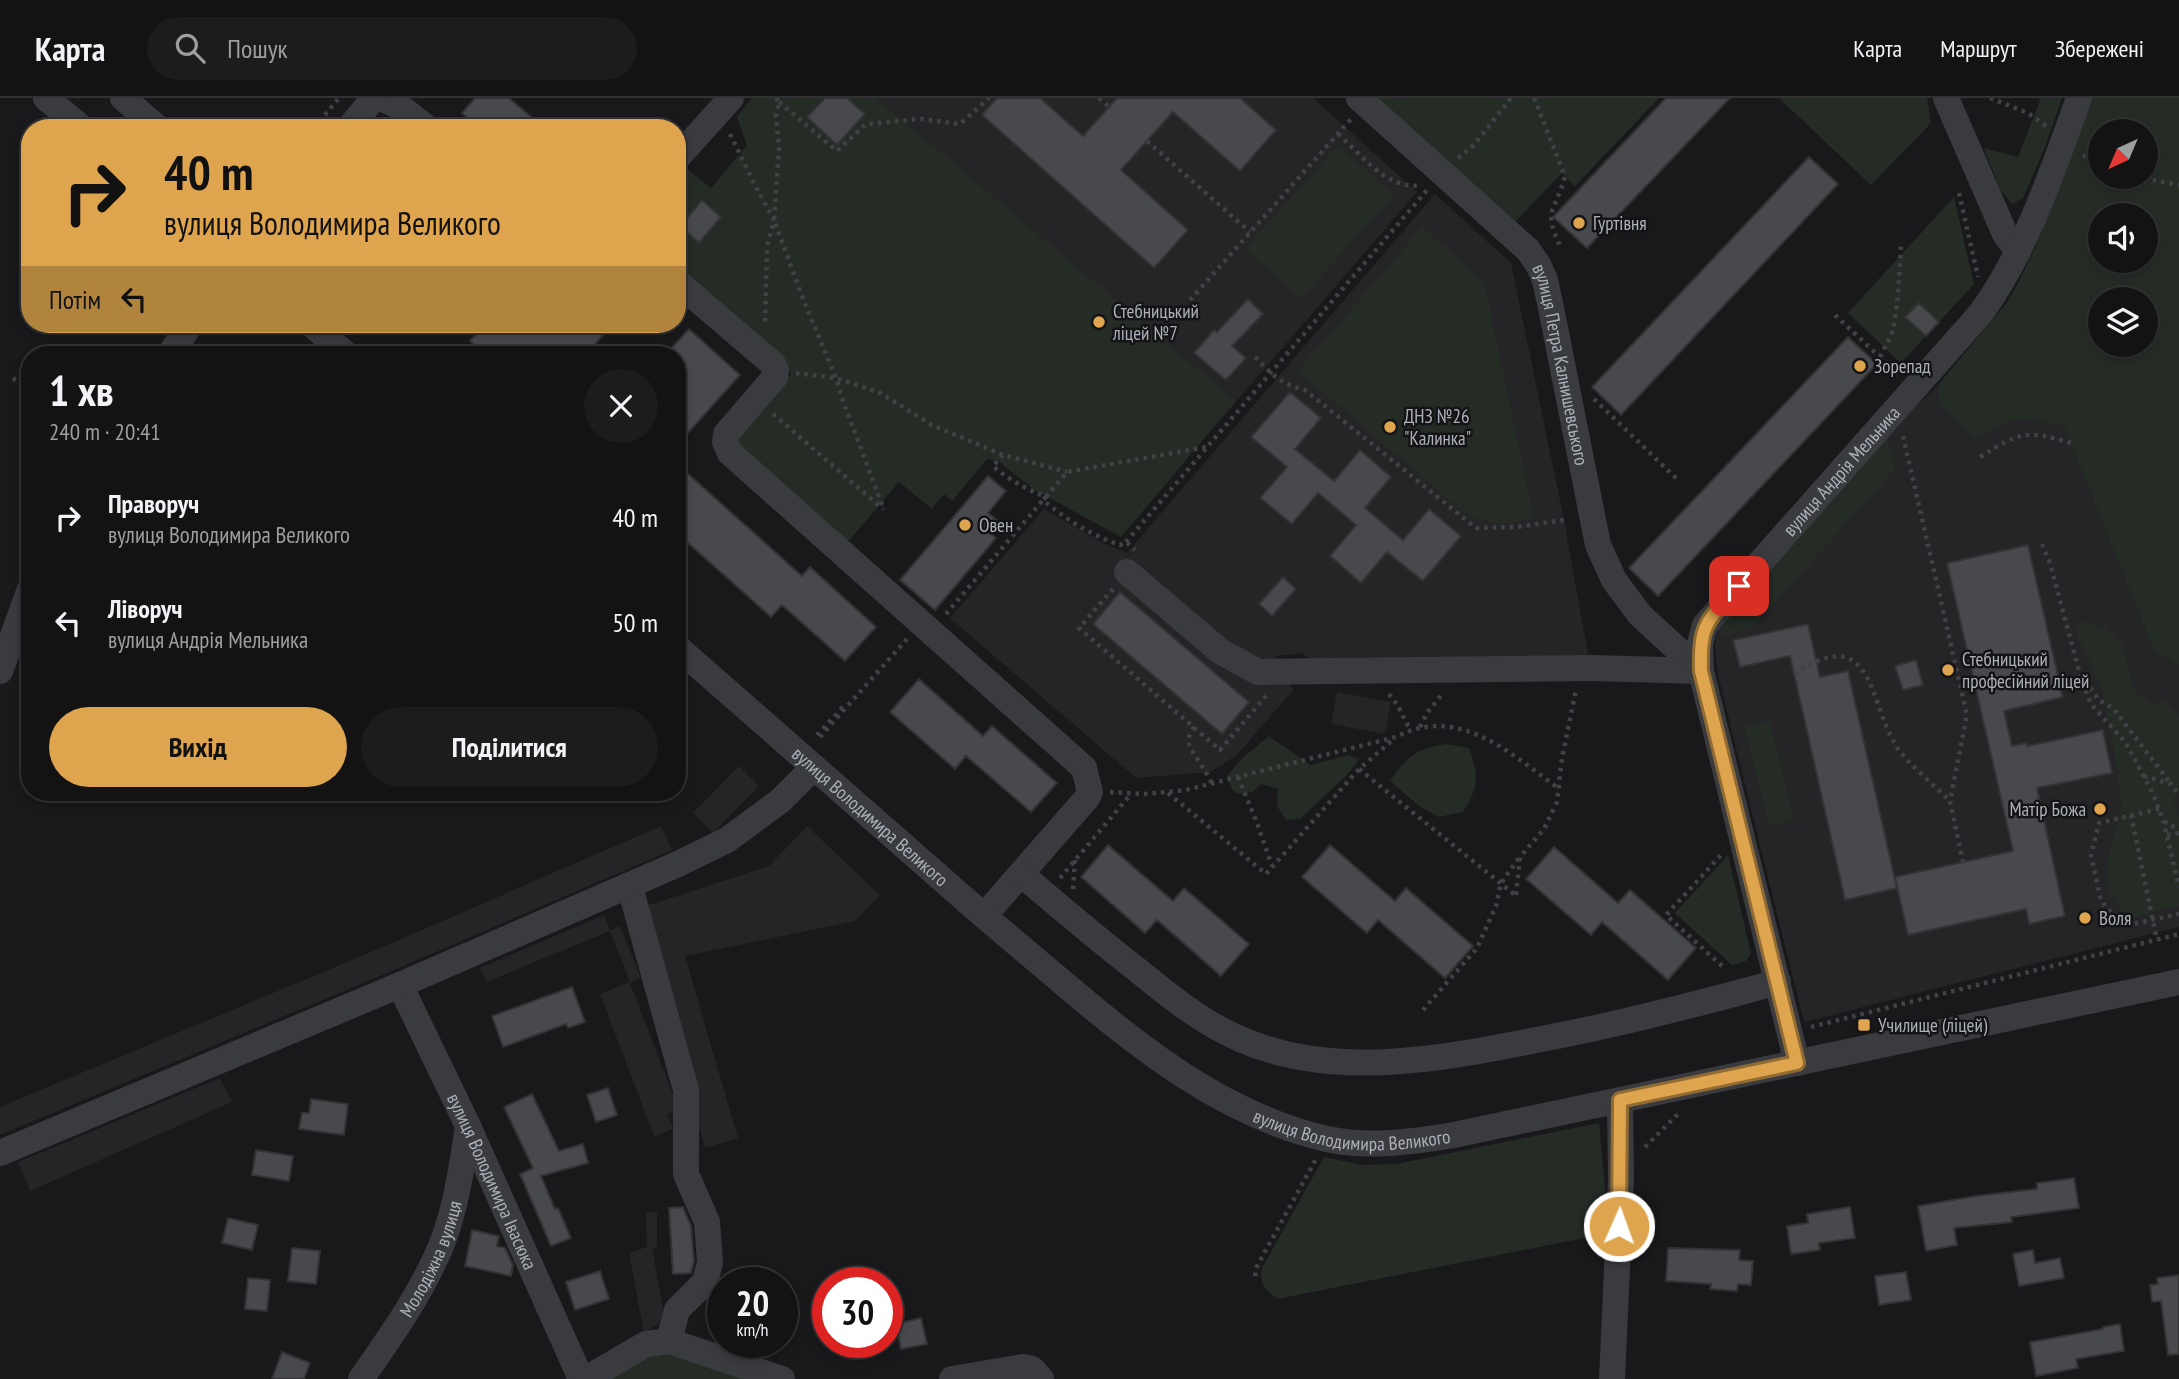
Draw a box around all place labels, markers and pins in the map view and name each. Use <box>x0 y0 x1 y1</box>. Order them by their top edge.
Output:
place label: Гуртівня <box>1593 211 1647 235</box>
marker: Гуртівня <box>1571 215 1587 231</box>
place label: Стебницький ліцей №7 <box>1112 299 1199 345</box>
marker: Стебницький ліцей №7 <box>1091 314 1107 330</box>
place label: Зорепад <box>1874 354 1931 378</box>
marker: Зорепад <box>1852 358 1868 374</box>
place label: ДНЗ №26 "Калинка" <box>1404 404 1471 450</box>
marker: ДНЗ №26 "Калинка" <box>1382 419 1398 435</box>
place label: Овен <box>979 513 1013 537</box>
marker: Овен <box>957 517 973 533</box>
pin <box>1709 556 1769 616</box>
place label: Стебницький професійний ліцей <box>1962 647 2089 693</box>
marker: Стебницький професійний ліцей <box>1940 662 1956 678</box>
place label: Матір Божа <box>2009 797 2086 821</box>
marker: Матір Божа <box>2092 801 2108 817</box>
place label: Воля <box>2099 906 2131 930</box>
marker: Воля <box>2077 910 2093 926</box>
place label: Училище (ліцей) <box>1878 1013 1988 1037</box>
marker: Училище (ліцей) <box>1856 1017 1872 1033</box>

